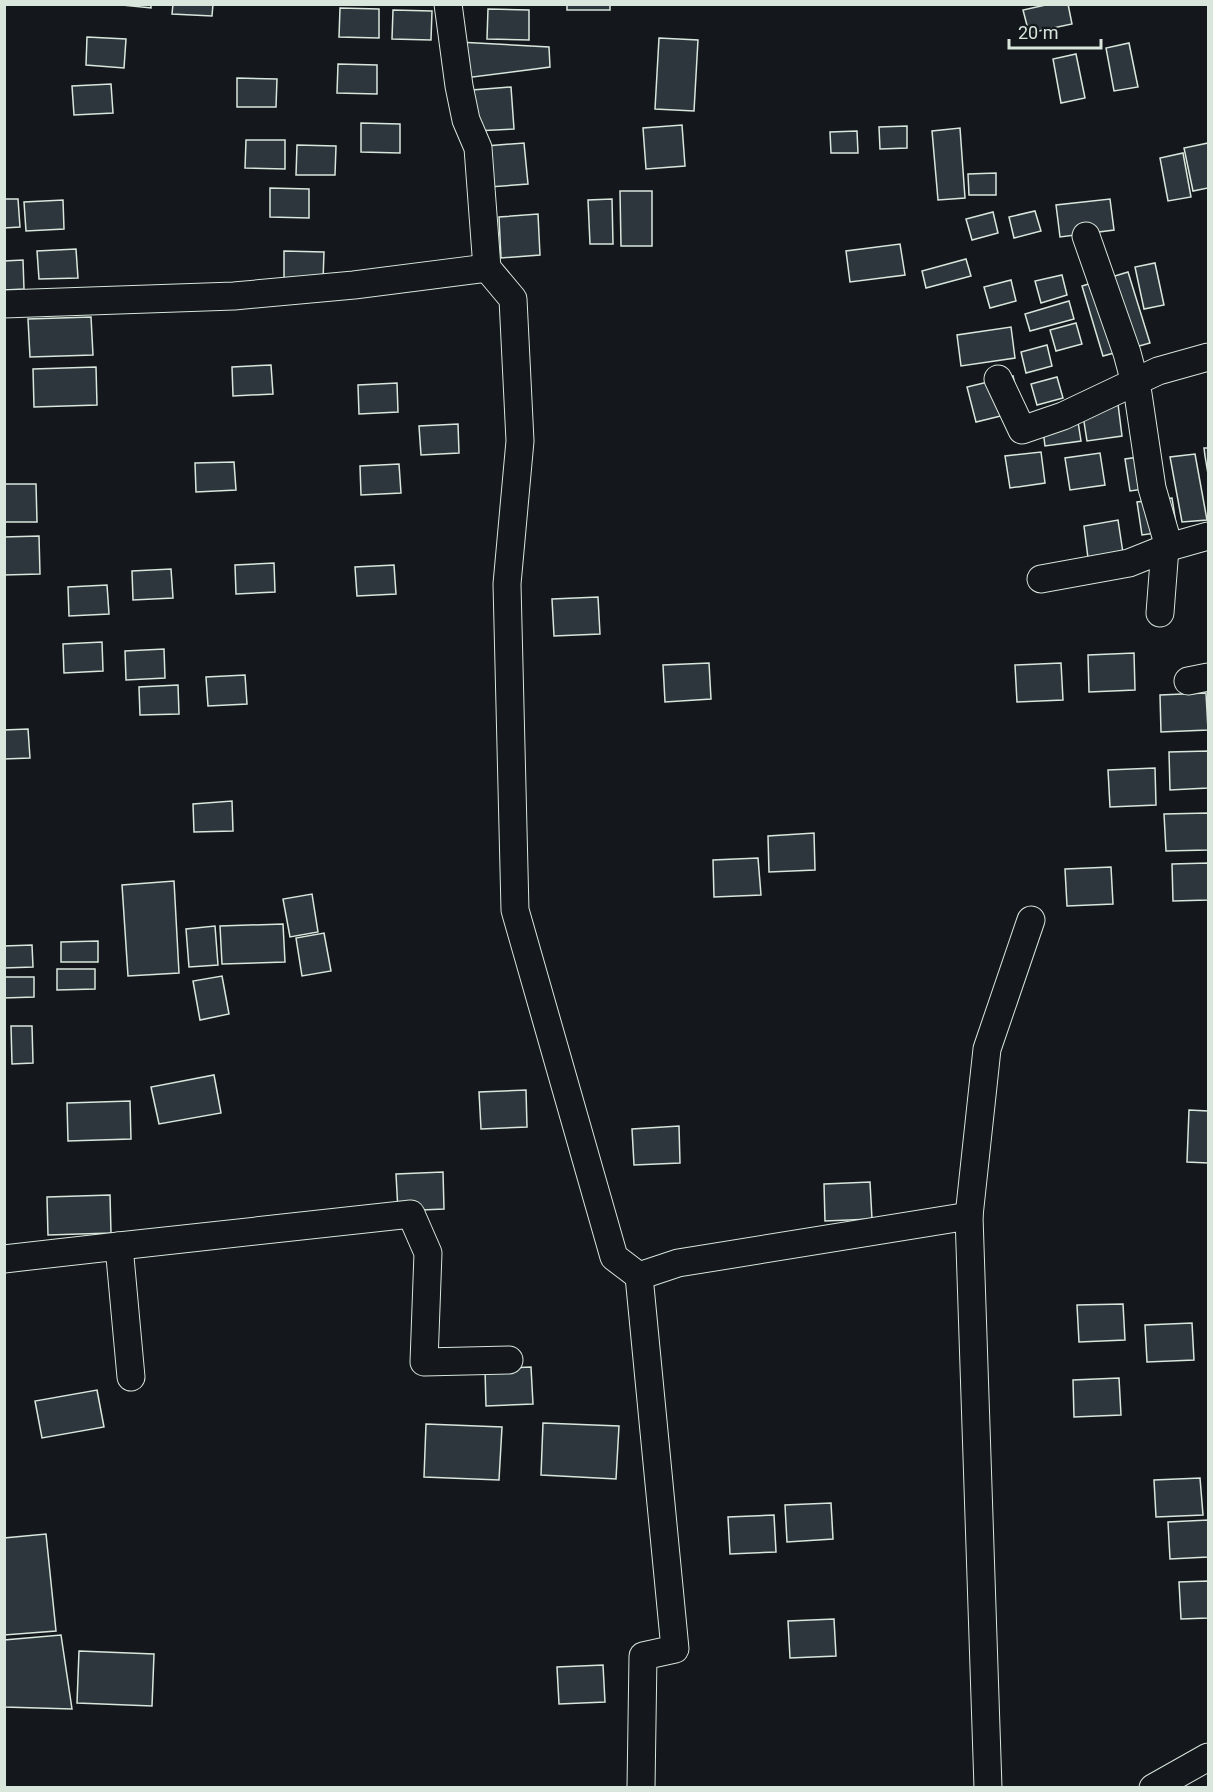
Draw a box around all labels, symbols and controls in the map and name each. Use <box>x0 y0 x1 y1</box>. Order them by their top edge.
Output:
scale bar <box>1009 12 1100 50</box>
text: 20 m <box>1018 22 1058 43</box>

